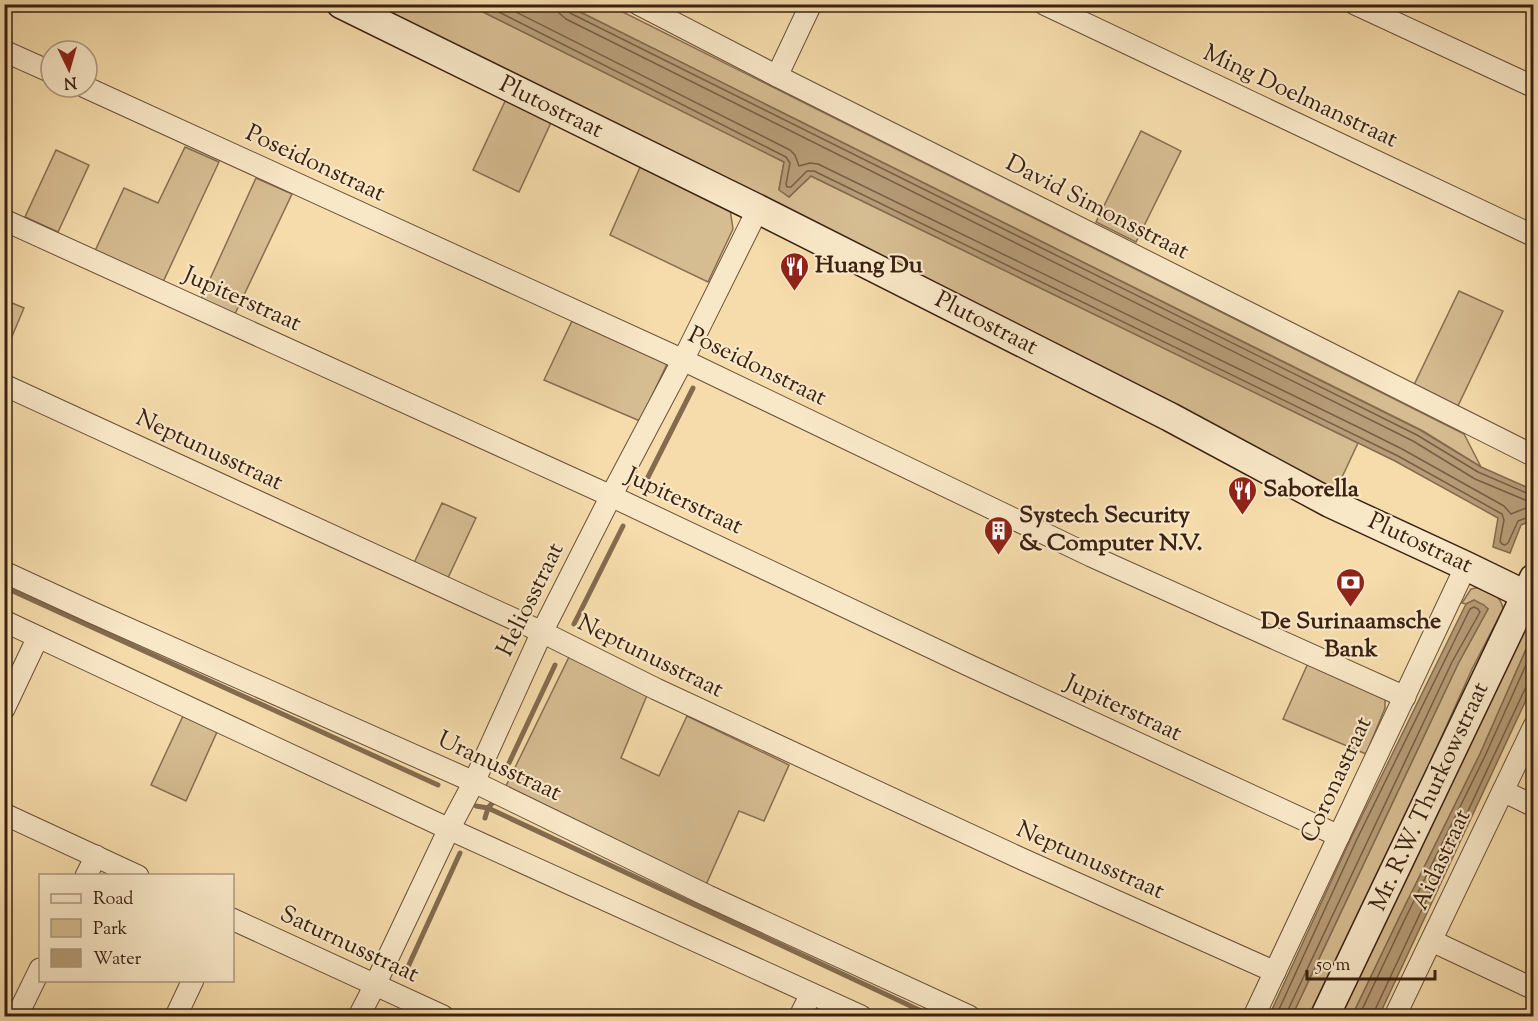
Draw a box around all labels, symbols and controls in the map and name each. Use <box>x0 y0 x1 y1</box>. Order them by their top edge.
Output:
street label: Ming Doelmanstraat <box>1197 37 1403 157</box>
north arrow <box>39 39 99 99</box>
street label: Plutostraat <box>493 68 609 148</box>
text: N <box>63 69 77 93</box>
street label: Poseidonstraat <box>240 117 390 211</box>
street label: David Simonsstraat <box>999 147 1195 269</box>
place label: Huang Du <box>815 249 923 283</box>
restaurant icon: Huang Du <box>778 250 810 292</box>
street label: Jupiterstraat <box>176 258 306 341</box>
street label: Plutostraat <box>928 283 1044 365</box>
street label: Poseidonstraat <box>682 319 832 415</box>
street label: Neptunusstraat <box>130 402 288 500</box>
street label: Jupiterstraat <box>618 459 748 544</box>
place label: Saborella <box>1263 473 1360 507</box>
restaurant icon: Saborella <box>1226 474 1258 516</box>
place label: Systech Security & Computer N.V. <box>1019 499 1203 561</box>
street label: Plutostraat <box>1362 505 1478 583</box>
building icon: Systech Security & Computer N.V. <box>982 514 1014 556</box>
street label: Heliosstraat <box>489 537 573 663</box>
bank icon: De Surinaamsche Bank <box>1335 566 1367 608</box>
place label: De Surinaamsche Bank <box>1261 605 1441 667</box>
street label: Neptunusstraat <box>571 607 729 707</box>
street label: Jupiterstraat <box>1057 666 1187 751</box>
street label: Mr. R.W. Thurkowstraat <box>1362 677 1498 917</box>
street label: Coronastraat <box>1293 711 1381 849</box>
street label: Uranusstraat <box>431 723 567 811</box>
street label: Aidastraat <box>1404 804 1480 916</box>
street label: Neptunusstraat <box>1010 813 1170 909</box>
legend <box>39 874 234 982</box>
text: Road <box>93 887 133 913</box>
street label: Saturnusstraat <box>274 898 424 992</box>
text: Park <box>93 917 128 943</box>
scale bar <box>1307 943 1434 981</box>
text: Water <box>93 947 142 973</box>
text: 50 m <box>1315 953 1351 979</box>

